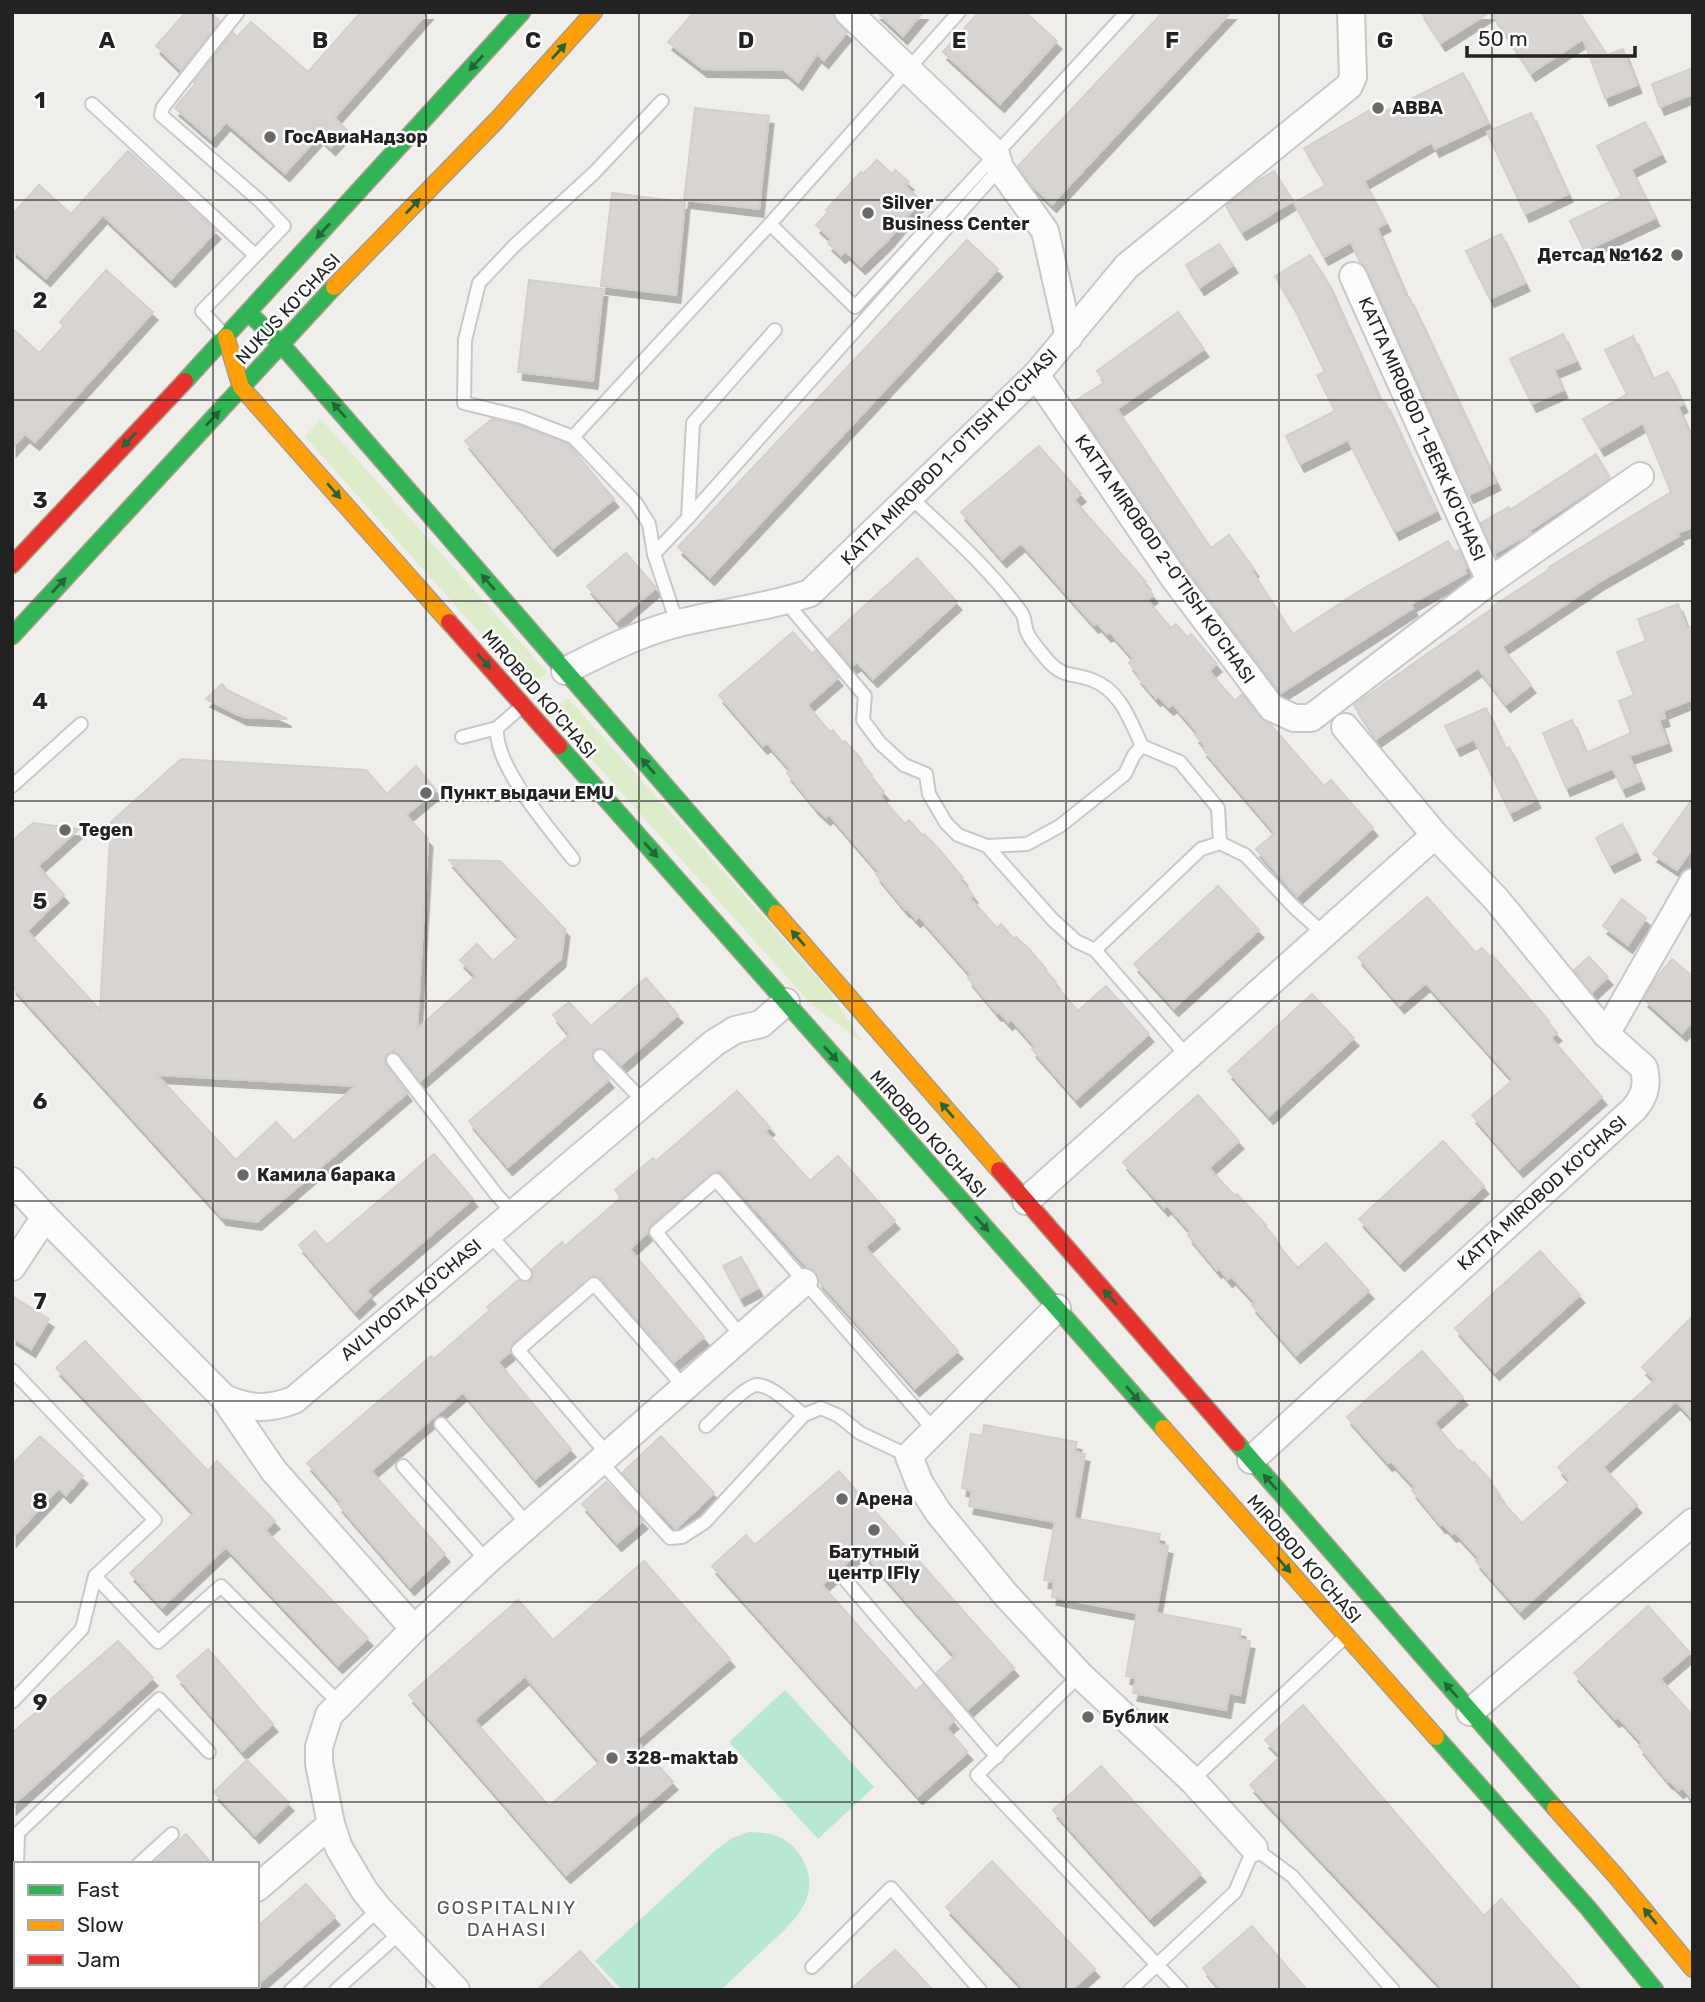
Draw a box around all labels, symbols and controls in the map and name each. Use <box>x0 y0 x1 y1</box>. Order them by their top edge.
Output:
scale bar <box>1467 14 1635 58</box>
text: A <box>99 26 116 54</box>
text: B <box>312 26 328 54</box>
text: C <box>525 26 541 54</box>
text: D <box>738 26 754 54</box>
text: E <box>952 26 966 54</box>
text: F <box>1165 26 1179 54</box>
text: G <box>1377 26 1393 54</box>
text: 50 m <box>1478 26 1528 51</box>
one-way arrow <box>551 42 567 60</box>
one-way arrow <box>468 54 484 71</box>
text: 1 <box>34 86 46 114</box>
place label: ABBA <box>1392 97 1443 119</box>
marker: ABBA <box>1370 100 1386 116</box>
place label: ГосАвиаНадзор <box>284 126 428 148</box>
marker: ГосАвиаНадзор <box>262 129 278 145</box>
place label: Silver Business Center <box>882 192 1029 235</box>
one-way arrow <box>404 198 420 215</box>
marker: Silver Business Center <box>860 205 876 221</box>
one-way arrow <box>315 222 331 240</box>
place label: Детсад №162 <box>1537 244 1663 266</box>
marker: Детсад №162 <box>1669 247 1685 263</box>
street label: NUKUS KO'CHASI <box>231 249 345 369</box>
text: 2 <box>33 286 47 314</box>
street label: KATTA MIROBOD 1-BERK KO'CHASI <box>1354 294 1490 564</box>
street label: KATTA MIROBOD 1-O'TISH KO'CHASI <box>836 344 1062 570</box>
one-way arrow <box>332 402 347 419</box>
one-way arrow <box>204 410 220 427</box>
street label: KATTA MIROBOD 2-O'TISH KO'CHASI <box>1070 430 1260 688</box>
one-way arrow <box>121 432 137 449</box>
one-way arrow <box>325 482 341 499</box>
text: 3 <box>32 486 48 514</box>
one-way arrow <box>480 573 496 591</box>
one-way arrow <box>50 577 66 594</box>
street label: MIROBOD KO'CHASI <box>477 625 601 763</box>
one-way arrow <box>476 653 491 670</box>
text: 4 <box>32 687 48 715</box>
one-way arrow <box>641 758 656 775</box>
place label: Пункт выдачи EMU <box>440 782 614 804</box>
marker: Пункт выдачи EMU <box>418 785 434 801</box>
place label: Tegen <box>79 819 133 841</box>
marker: Tegen <box>57 822 73 838</box>
one-way arrow <box>643 841 659 859</box>
text: 5 <box>33 887 48 915</box>
one-way arrow <box>790 929 806 947</box>
one-way arrow <box>823 1045 838 1062</box>
street label: MIROBOD KO'CHASI <box>865 1066 991 1202</box>
text: 6 <box>33 1087 48 1115</box>
one-way arrow <box>940 1101 955 1118</box>
street label: KATTA MIROBOD KO'CHASI <box>1453 1111 1631 1275</box>
place label: Камила барака <box>257 1164 396 1186</box>
marker: Камила барака <box>235 1167 251 1183</box>
one-way arrow <box>974 1215 990 1233</box>
street label: AVLIYOOTA KO'CHASI <box>336 1235 486 1365</box>
text: 7 <box>33 1287 47 1315</box>
one-way arrow <box>1103 1289 1118 1306</box>
one-way arrow <box>1125 1385 1141 1403</box>
one-way arrow <box>1263 1473 1278 1490</box>
text: 8 <box>32 1487 48 1515</box>
place label: Арена <box>856 1488 913 1510</box>
street label: MIROBOD KO'CHASI <box>1242 1490 1366 1628</box>
marker: Арена <box>834 1491 850 1507</box>
marker: Батутный центр IFly <box>866 1522 882 1538</box>
place label: Батутный центр IFly <box>828 1541 920 1584</box>
one-way arrow <box>1276 1556 1291 1573</box>
one-way arrow <box>1443 1681 1459 1699</box>
text: 9 <box>33 1688 47 1716</box>
place label: Бублик <box>1102 1706 1169 1728</box>
marker: Бублик <box>1080 1709 1096 1725</box>
place label: 328-maktab <box>626 1747 738 1769</box>
marker: 328-maktab <box>604 1750 620 1766</box>
legend <box>14 1862 259 1988</box>
text: Fast <box>77 1877 119 1902</box>
district label: GOSPITALNIY DAHASI <box>437 1896 577 1941</box>
one-way arrow <box>1643 1908 1658 1925</box>
text: Slow <box>77 1912 124 1937</box>
text: Jam <box>77 1947 121 1972</box>

